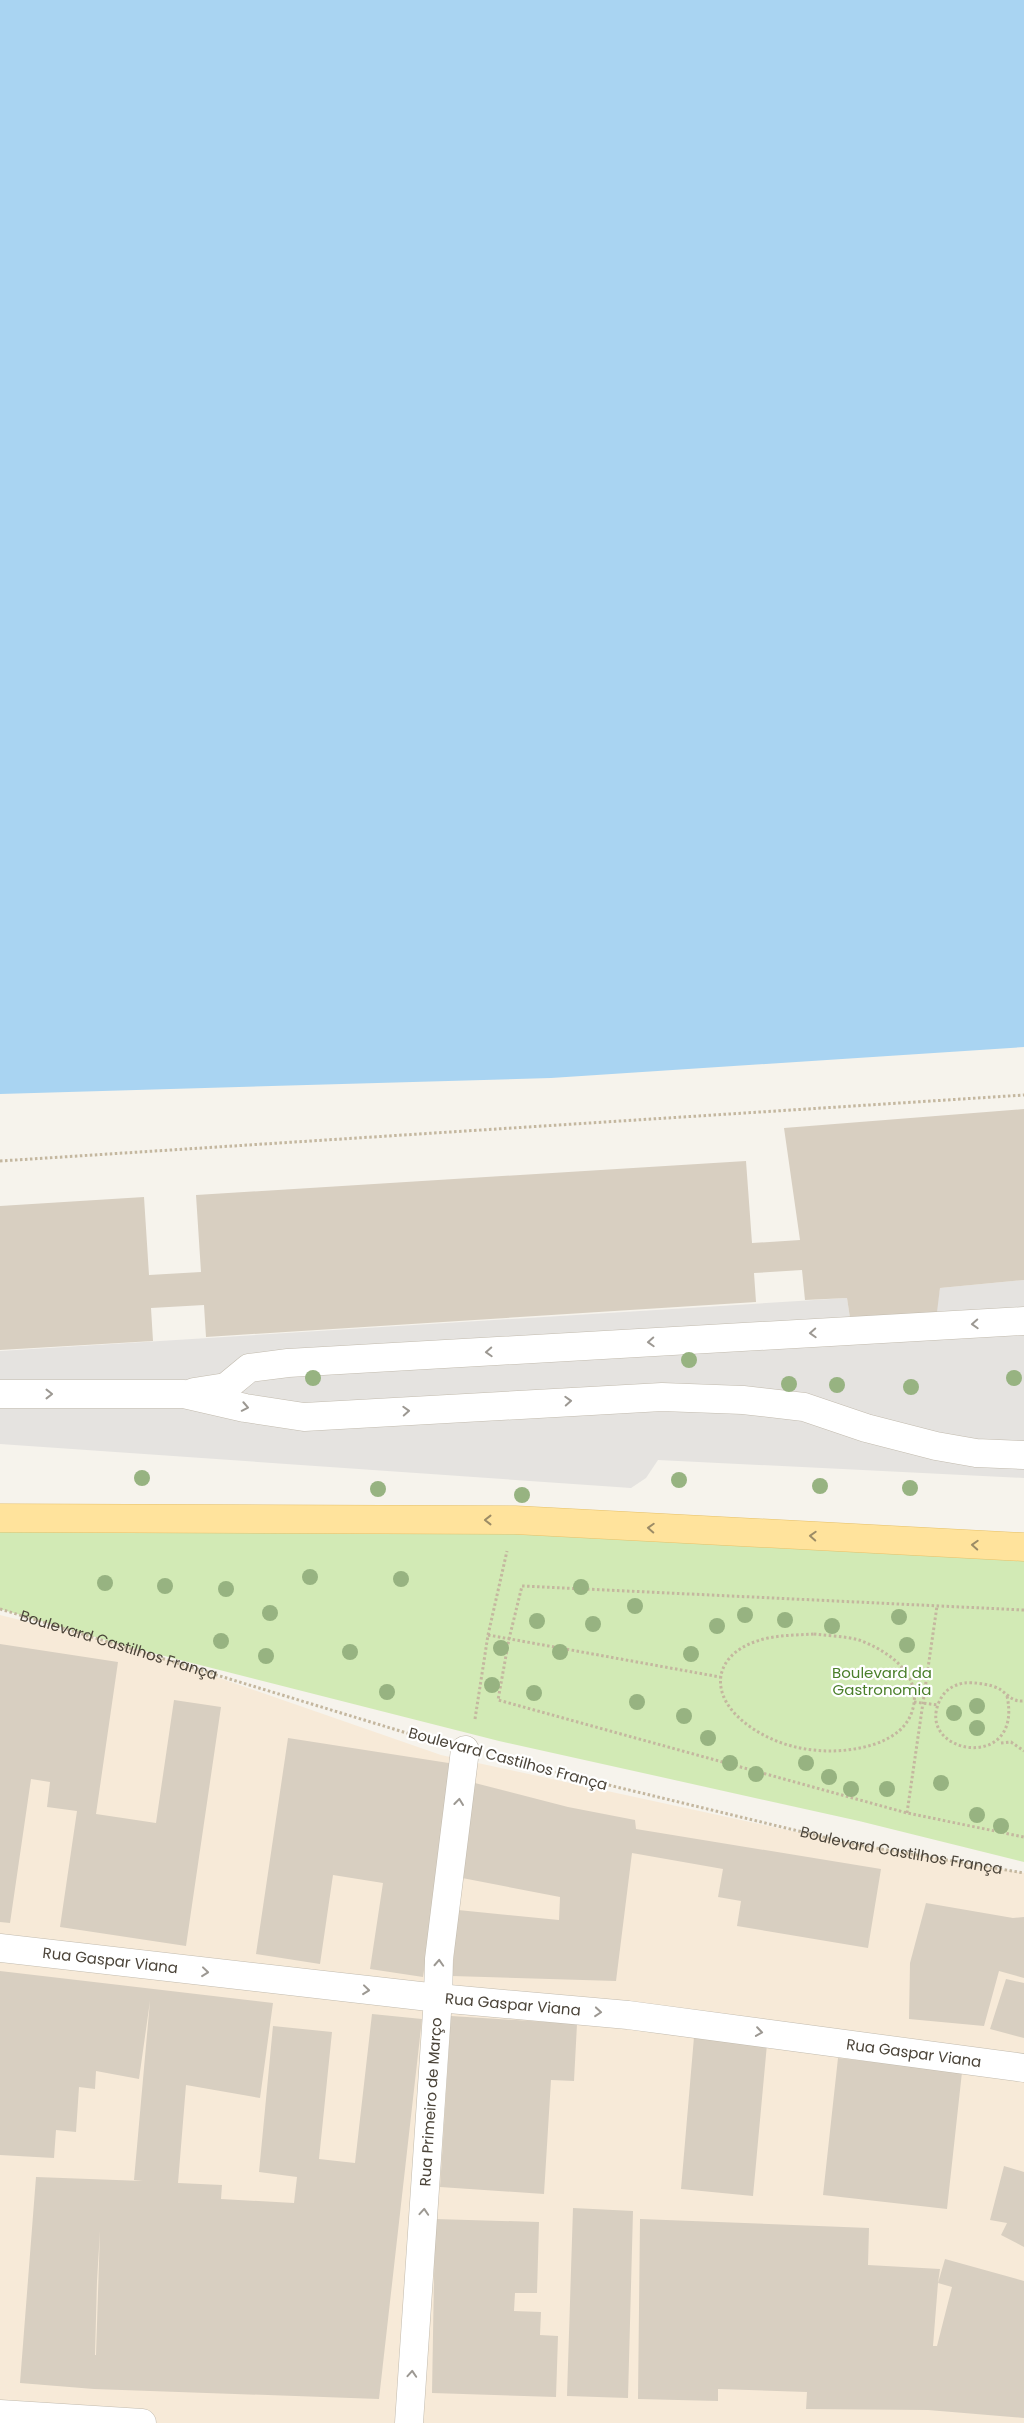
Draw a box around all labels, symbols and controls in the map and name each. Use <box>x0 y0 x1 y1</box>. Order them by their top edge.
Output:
one-way arrow <box>971 1318 979 1329</box>
one-way arrow <box>809 1328 817 1339</box>
one-way arrow <box>647 1337 655 1348</box>
one-way arrow <box>484 1346 492 1357</box>
one-way arrow <box>45 1389 53 1399</box>
one-way arrow <box>565 1396 573 1407</box>
one-way arrow <box>240 1402 249 1412</box>
one-way arrow <box>402 1406 410 1417</box>
one-way arrow <box>484 1515 492 1525</box>
one-way arrow <box>647 1522 655 1533</box>
one-way arrow <box>809 1531 817 1542</box>
one-way arrow <box>971 1539 979 1550</box>
street label: Boulevard Castilhos França <box>17 1605 220 1685</box>
park label: Boulevard da Gastronomia <box>832 1662 932 1700</box>
street label: Boulevard Castilhos França <box>406 1722 610 1795</box>
one-way arrow <box>453 1797 464 1805</box>
street label: Boulevard Castilhos França <box>798 1821 1004 1879</box>
street label: Rua Gaspar Viana <box>41 1942 179 1978</box>
one-way arrow <box>434 1958 444 1966</box>
one-way arrow <box>201 1966 209 1977</box>
one-way arrow <box>363 1984 371 1995</box>
street label: Rua Gaspar Viana <box>444 1988 582 2021</box>
one-way arrow <box>594 2006 602 2017</box>
street label: Rua Primeiro de Março <box>414 2016 447 2187</box>
one-way arrow <box>755 2027 763 2037</box>
street label: Rua Gaspar Viana <box>845 2033 983 2072</box>
one-way arrow <box>418 2208 429 2216</box>
one-way arrow <box>407 2370 418 2378</box>

